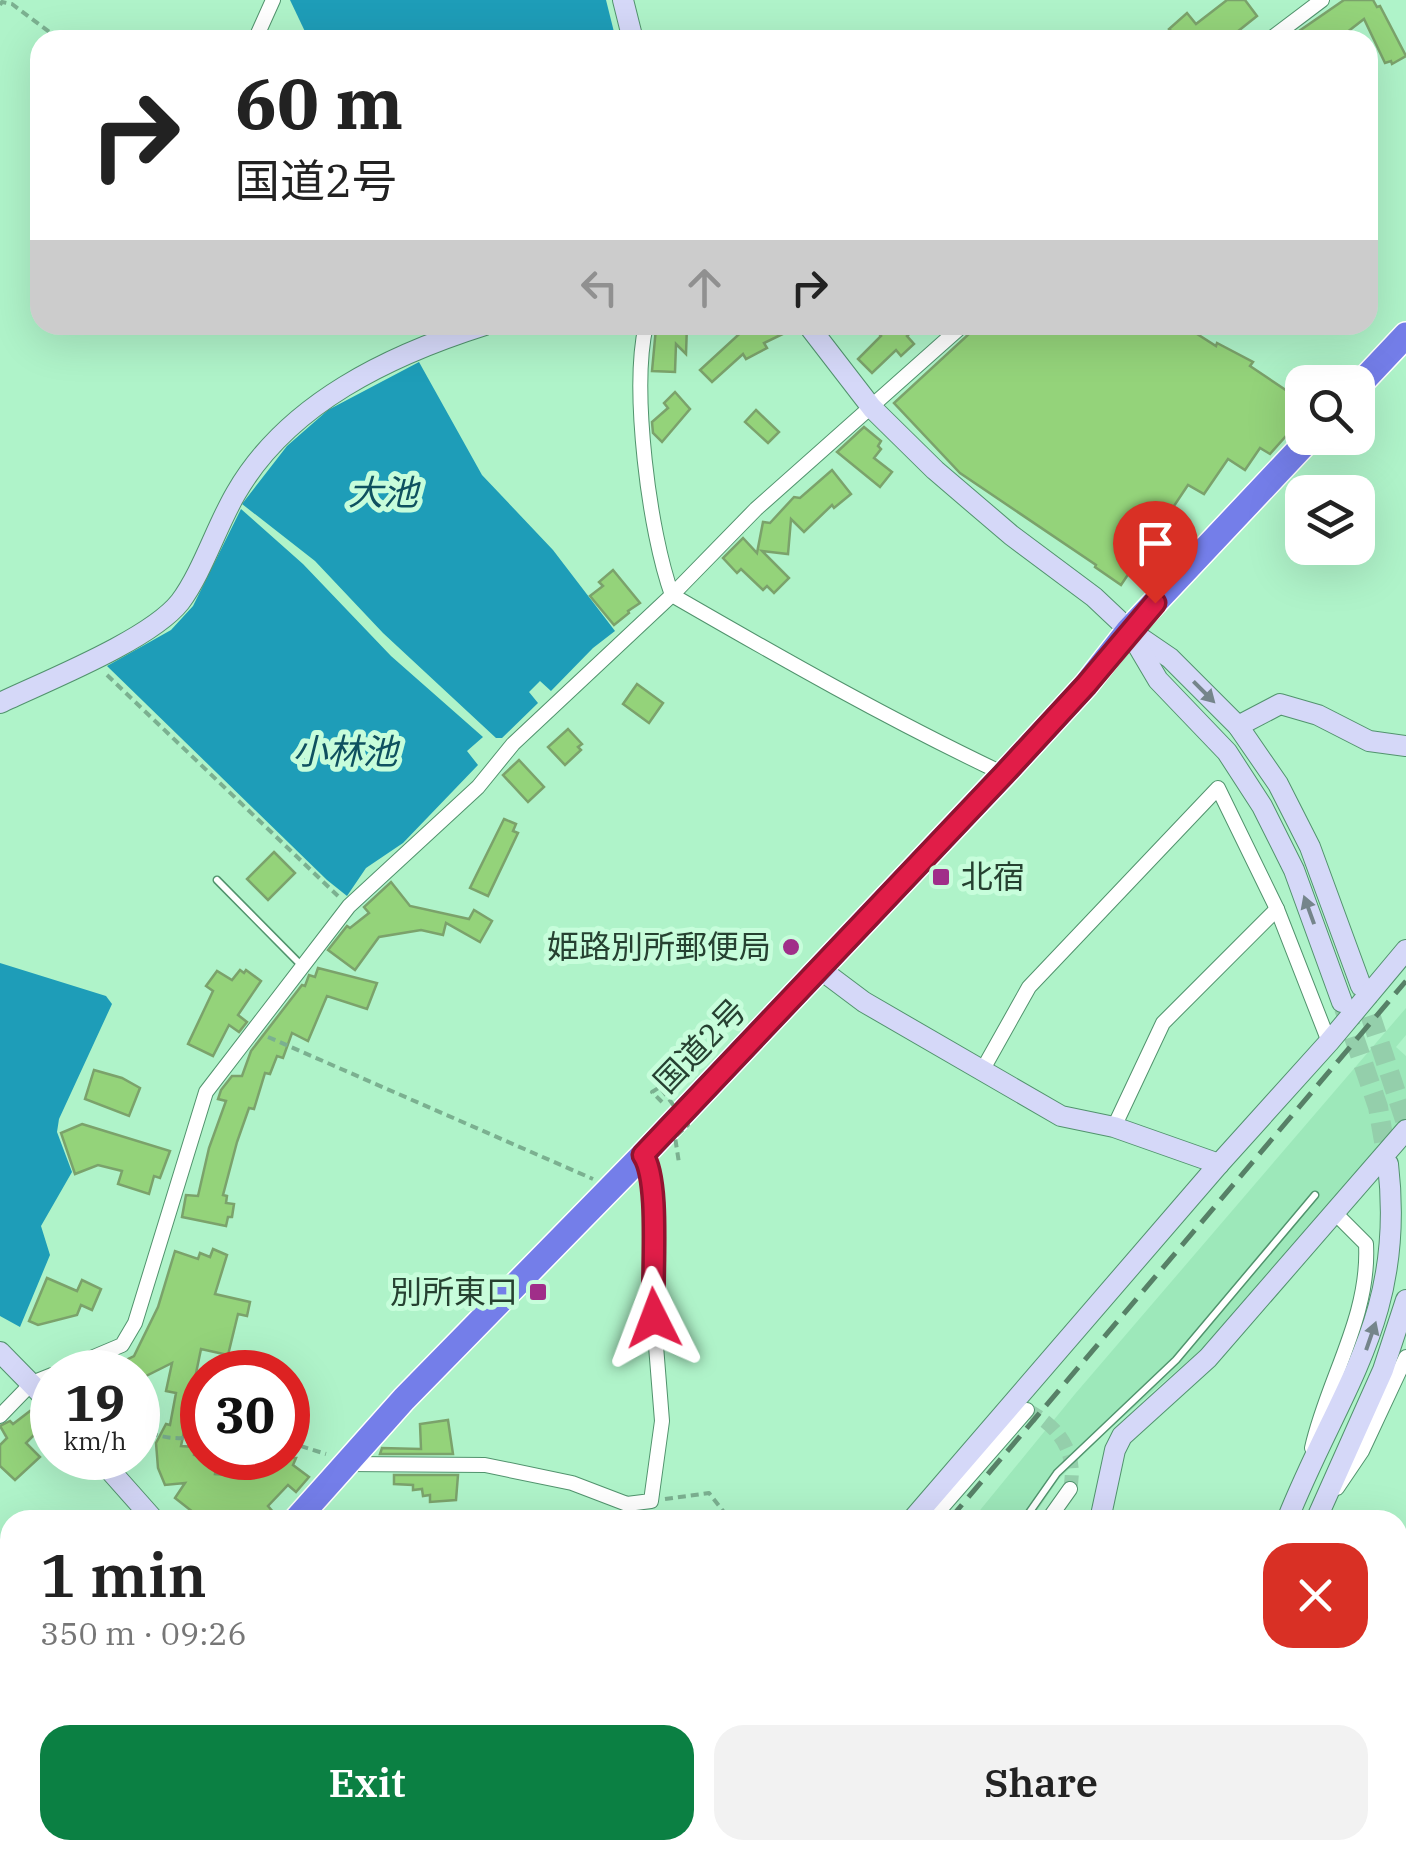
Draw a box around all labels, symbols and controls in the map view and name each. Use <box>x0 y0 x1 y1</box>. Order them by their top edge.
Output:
text: 60 m <box>235 57 403 148</box>
icon: right <box>70 70 200 200</box>
text: 国道2号 <box>235 151 397 209</box>
icon: left <box>572 260 627 315</box>
icon: ahead <box>677 260 732 315</box>
icon: right <box>782 260 837 315</box>
map controls <box>1285 365 1375 565</box>
button: search <box>1285 365 1375 455</box>
water label: 大池 <box>348 469 421 515</box>
button: layers <box>1285 475 1375 565</box>
pin <box>1113 501 1198 604</box>
icon: arrive <box>1128 516 1183 571</box>
one-way arrow <box>1192 679 1215 703</box>
water label: 小林池 <box>292 728 400 774</box>
place label: 北宿 <box>961 855 1025 897</box>
marker: 北宿 <box>930 866 952 888</box>
one-way arrow <box>1301 895 1316 925</box>
place label: 姫路別所郵便局 <box>547 925 771 967</box>
marker: 姫路別所郵便局 <box>780 936 802 958</box>
street label: 国道2号 <box>644 989 754 1101</box>
position arrow <box>602 1266 706 1370</box>
place label: 別所東口 <box>390 1270 518 1312</box>
marker: 別所東口 <box>527 1281 549 1303</box>
one-way arrow <box>1365 1321 1380 1351</box>
speed limit sign: 30 <box>180 1350 310 1480</box>
text: 19 <box>65 1370 125 1435</box>
text: km/h <box>63 1424 127 1457</box>
text: 1 min <box>40 1535 207 1614</box>
button: close <box>1263 1543 1368 1648</box>
text: 350 m · 09:26 <box>40 1612 247 1654</box>
button: Exit <box>40 1725 694 1840</box>
button: Share <box>714 1725 1368 1840</box>

